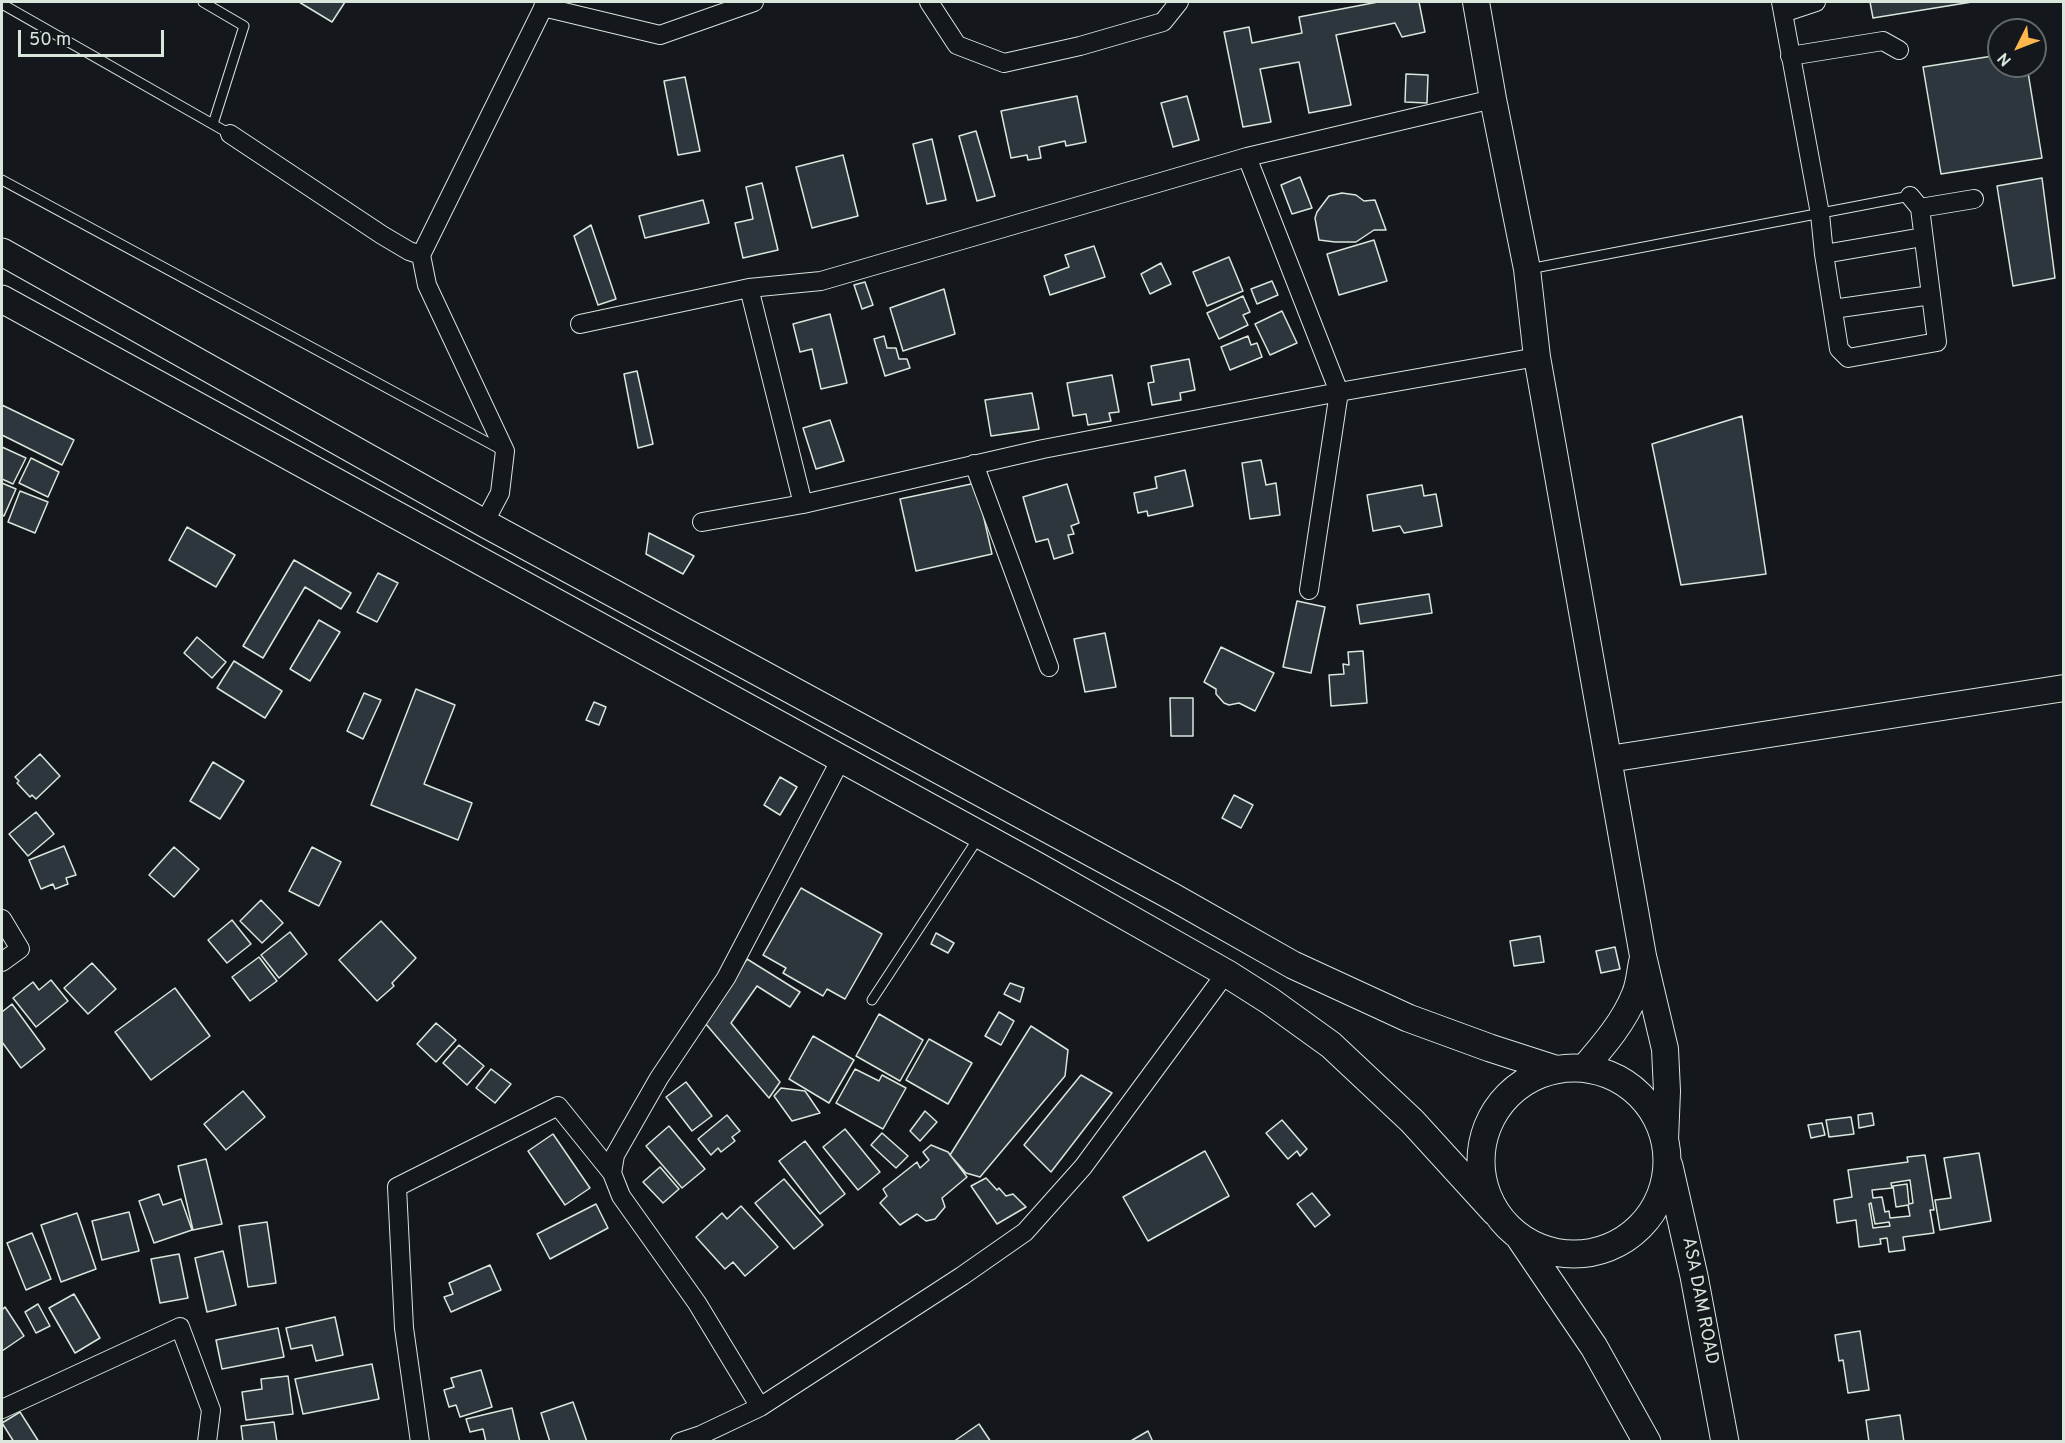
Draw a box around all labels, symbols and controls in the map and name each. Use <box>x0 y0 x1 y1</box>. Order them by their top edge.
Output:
scale bar <box>21 18 166 56</box>
north arrow <box>1987 18 2047 78</box>
text: 50 m <box>29 29 71 52</box>
text: N <box>1994 48 2016 70</box>
street label: ASA DAM ROAD <box>1676 1236 1722 1366</box>

